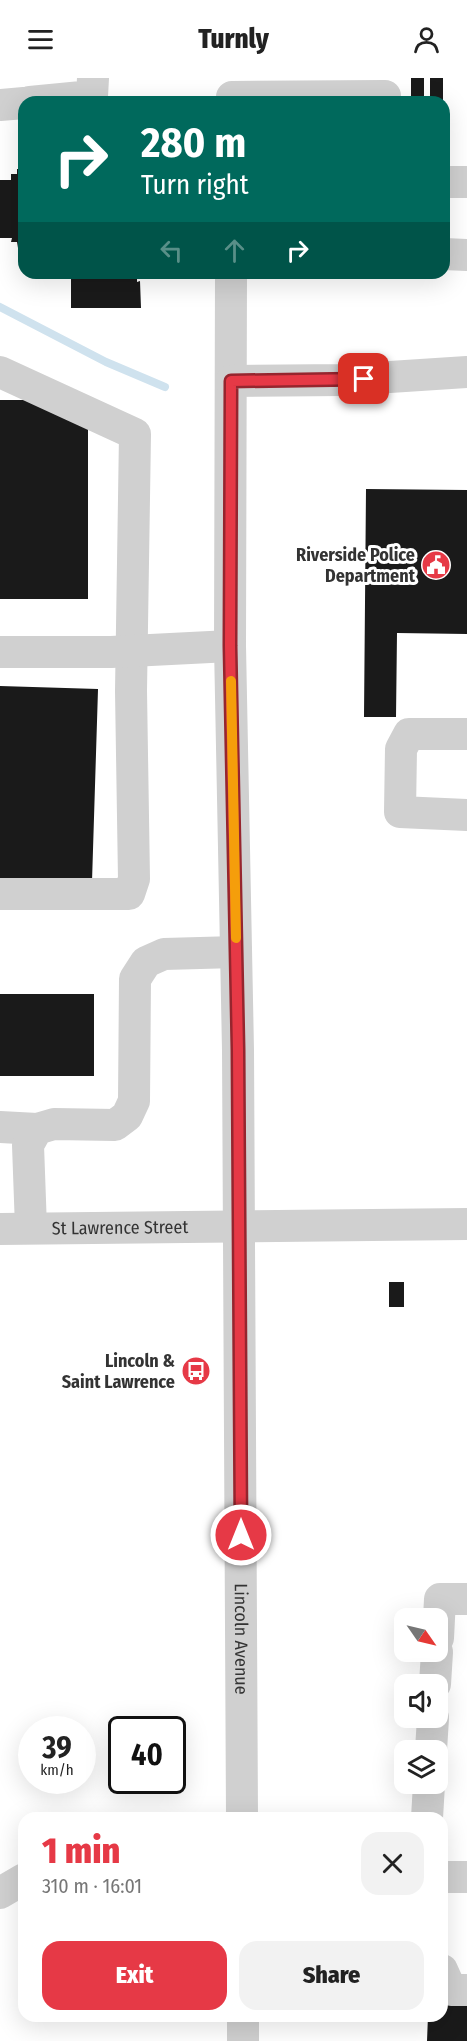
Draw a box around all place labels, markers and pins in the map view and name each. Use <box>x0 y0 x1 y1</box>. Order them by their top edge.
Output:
pin <box>338 353 389 404</box>
place label: Riverside Police Department <box>296 544 416 587</box>
public building icon: Riverside Police Department <box>420 549 452 581</box>
place label: Lincoln & Saint Lawrence <box>62 1350 176 1393</box>
bus stop icon: Lincoln & Saint Lawrence <box>180 1355 212 1387</box>

